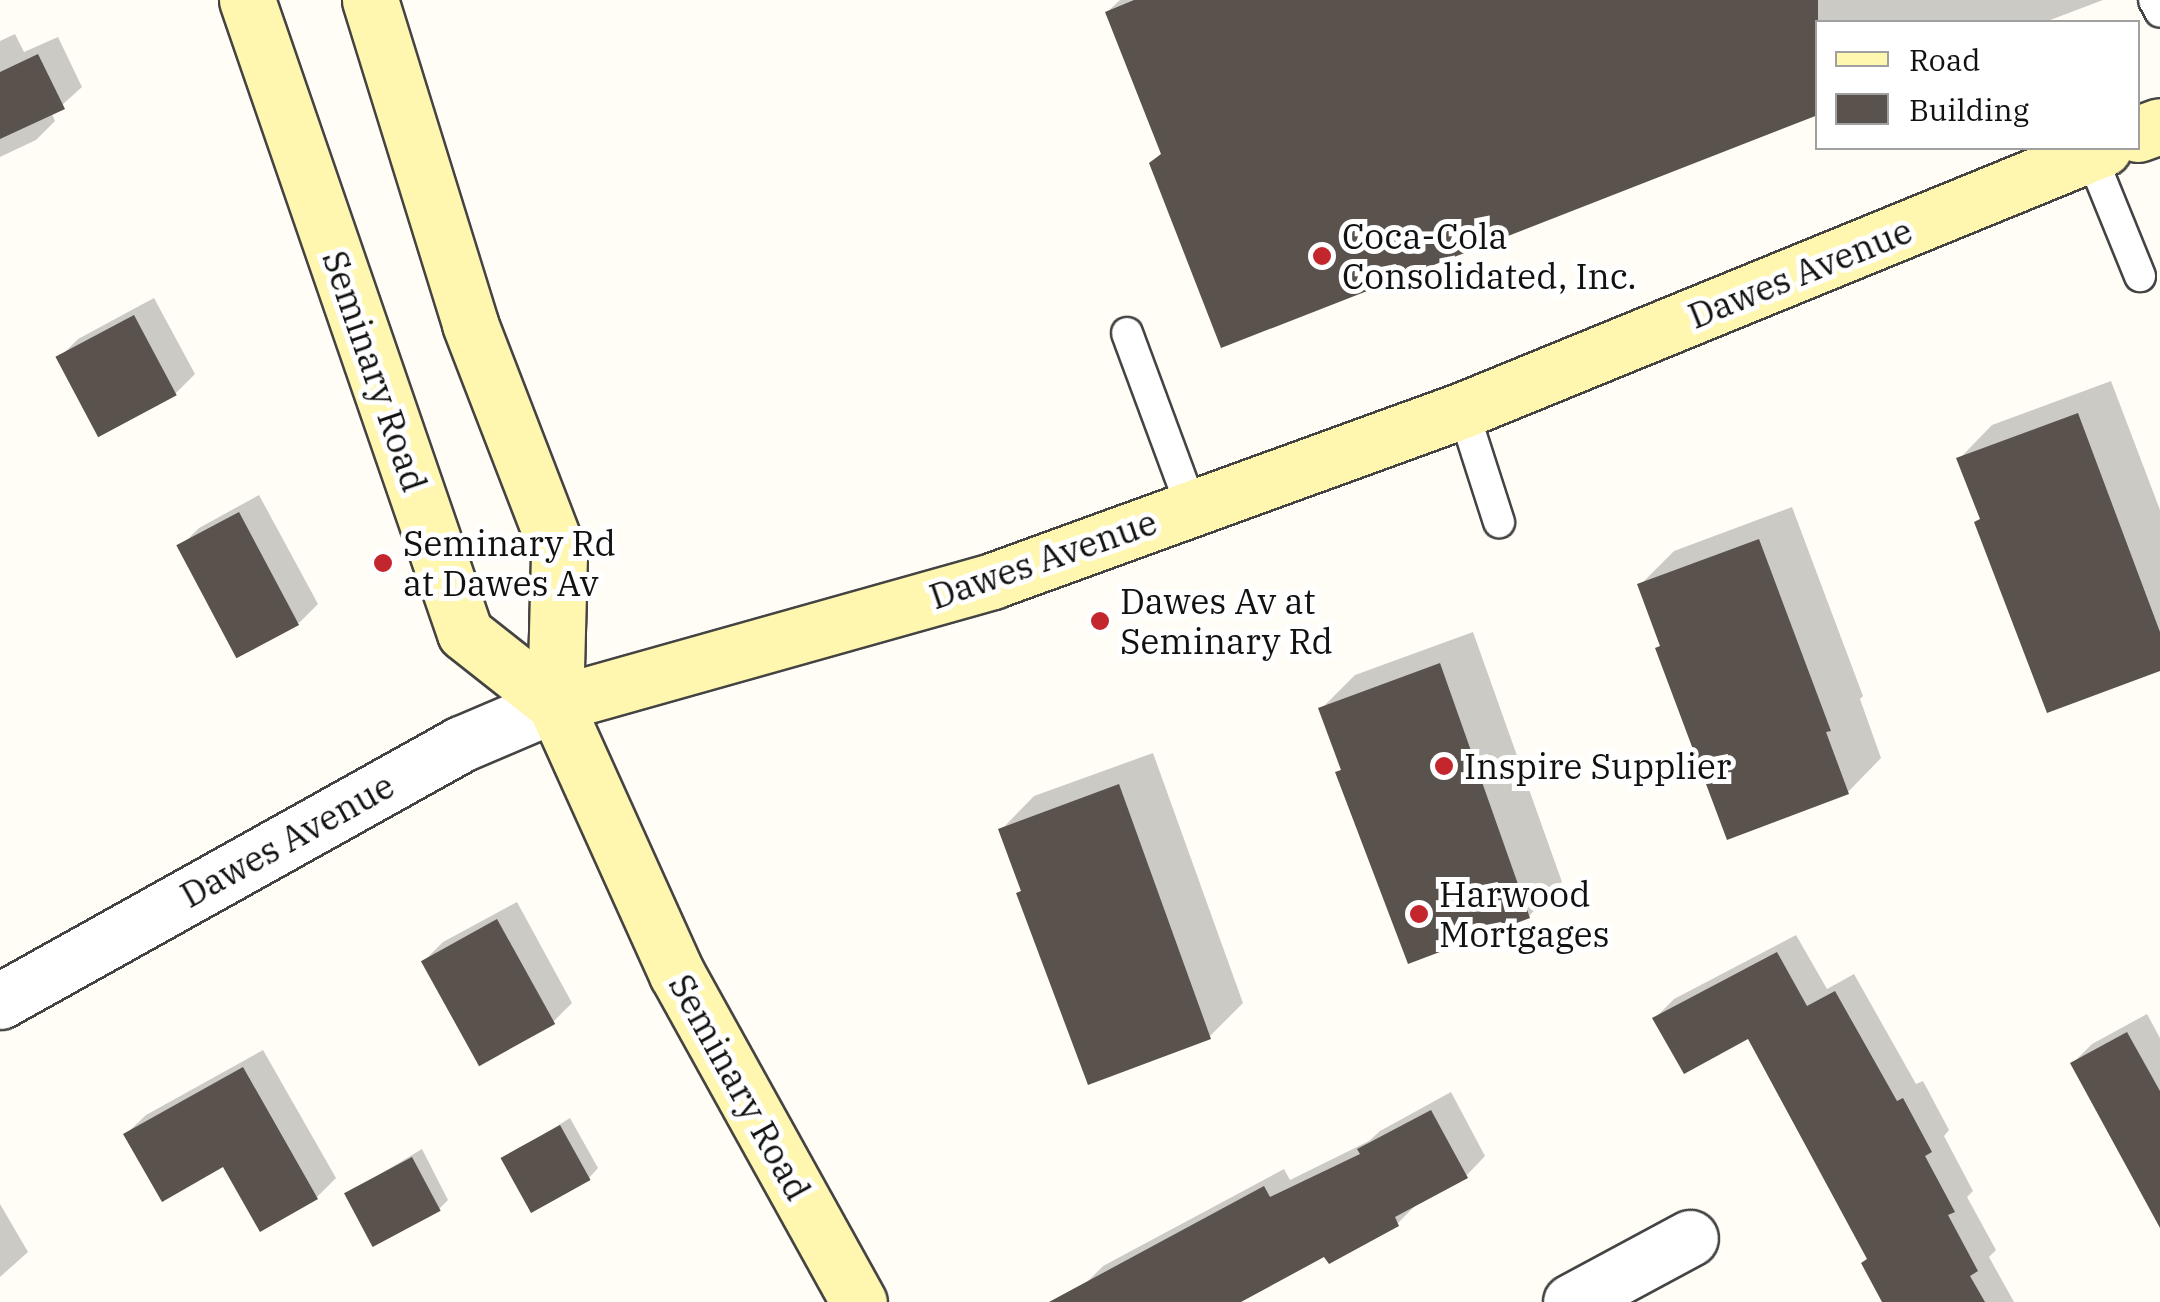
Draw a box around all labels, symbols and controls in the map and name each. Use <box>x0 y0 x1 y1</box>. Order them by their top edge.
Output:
legend <box>1815 20 2140 150</box>
text: Road <box>1909 40 1981 79</box>
text: Building <box>1909 90 2029 129</box>
street label: Dawes Avenue <box>1682 209 1918 337</box>
place label: Coca-Cola Consolidated, Inc. <box>1342 215 1637 297</box>
street label: Seminary Road <box>314 245 436 497</box>
marker: Coca-Cola Consolidated, Inc. <box>1311 245 1333 267</box>
street label: Dawes Avenue <box>924 500 1162 618</box>
place label: Seminary Rd at Dawes Av <box>403 522 616 604</box>
marker: Seminary Rd at Dawes Av <box>372 552 394 574</box>
place label: Dawes Av at Seminary Rd <box>1120 580 1333 662</box>
marker: Dawes Av at Seminary Rd <box>1089 610 1111 632</box>
place label: Inspire Supplier <box>1464 745 1731 787</box>
marker: Inspire Supplier <box>1433 755 1455 777</box>
street label: Dawes Avenue <box>173 764 401 916</box>
place label: Harwood Mortgages <box>1439 873 1610 955</box>
marker: Harwood Mortgages <box>1408 903 1430 925</box>
street label: Seminary Road <box>661 967 819 1207</box>

